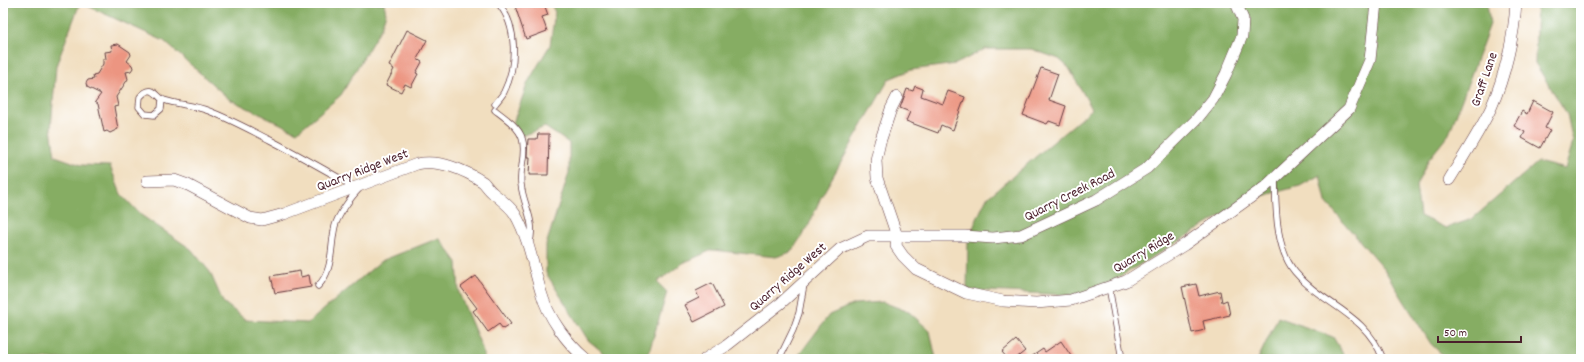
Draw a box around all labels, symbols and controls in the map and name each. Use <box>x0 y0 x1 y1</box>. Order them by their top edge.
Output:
street label: Graff Lane <box>1466 50 1504 110</box>
street label: Quarry Ridge West <box>314 144 411 198</box>
street label: Quarry Creek Road <box>1021 164 1119 227</box>
street label: Quarry Ridge <box>1110 227 1178 279</box>
street label: Quarry Ridge West <box>745 238 831 317</box>
scale bar <box>1438 318 1521 344</box>
text: 50 m <box>1444 325 1467 342</box>

